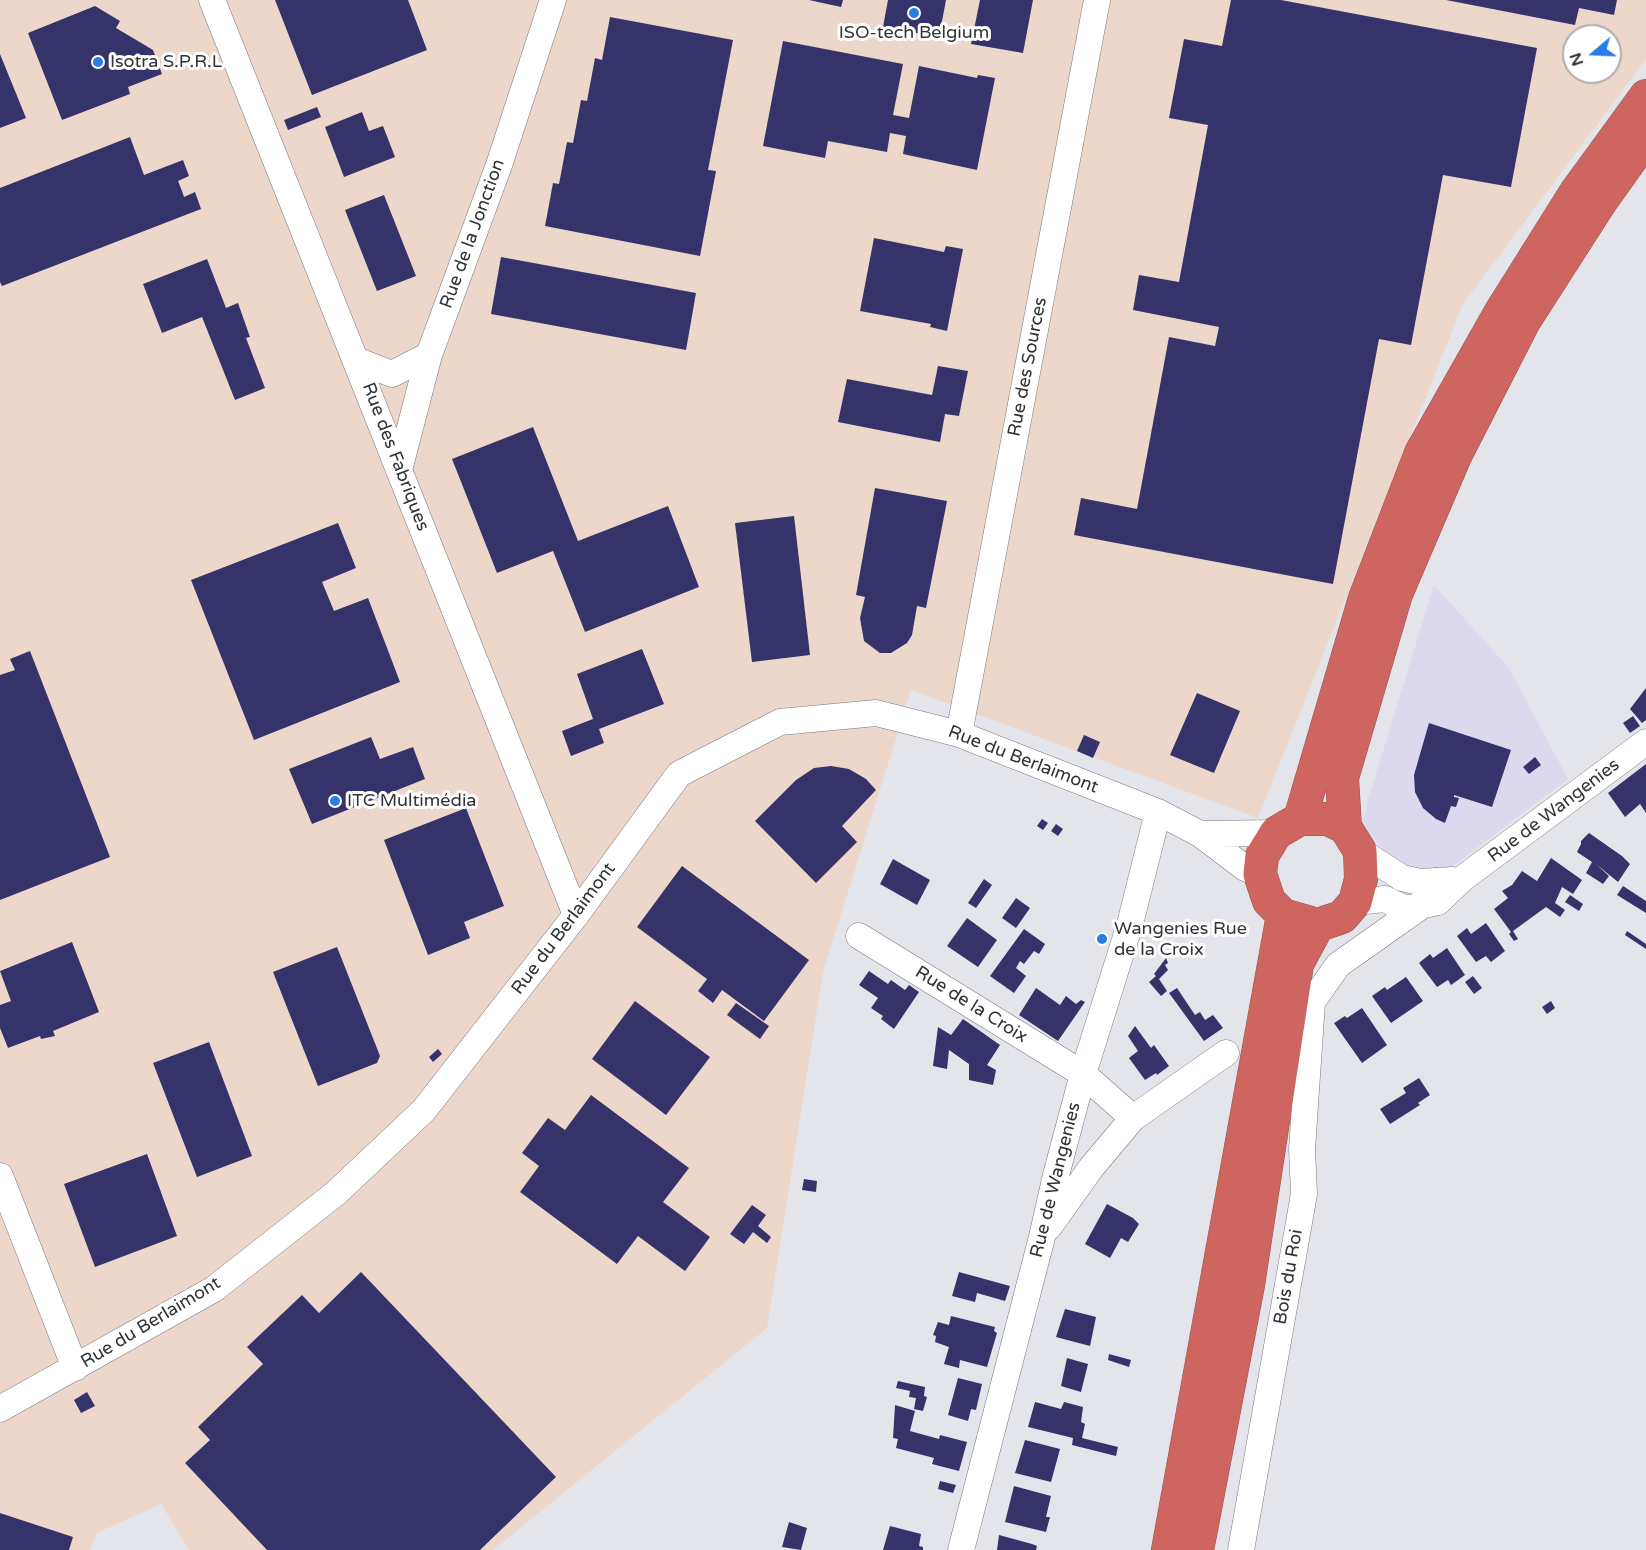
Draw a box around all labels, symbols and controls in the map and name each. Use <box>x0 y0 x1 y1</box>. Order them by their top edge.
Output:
marker: ISO-tech Belgium <box>907 6 921 20</box>
place label: ISO-tech Belgium <box>839 22 989 44</box>
north arrow <box>1562 24 1622 84</box>
text: N <box>1565 50 1588 69</box>
place label: Isotra S.P.R.L <box>110 51 222 73</box>
marker: Isotra S.P.R.L <box>91 55 105 69</box>
street label: Rue de la Jonction <box>436 156 510 312</box>
street label: Rue des Sources <box>1004 295 1052 439</box>
street label: Rue des Fabriques <box>357 380 433 534</box>
street label: Rue du Berlaimont <box>945 721 1101 799</box>
street label: Rue de Wangenies <box>1484 754 1624 868</box>
place label: ITC Multimédia <box>347 790 476 812</box>
marker: ITC Multimédia <box>328 794 342 808</box>
street label: Rue du Berlaimont <box>507 859 621 999</box>
place label: Wangenies Rue de la Croix <box>1114 918 1247 960</box>
marker: Wangenies Rue de la Croix <box>1095 932 1109 946</box>
street label: Rue de la Croix <box>911 962 1031 1048</box>
street label: Rue de Wangenies <box>1026 1100 1086 1260</box>
street label: Bois du Roi <box>1270 1228 1308 1326</box>
street label: Rue du Berlaimont <box>77 1273 225 1373</box>

